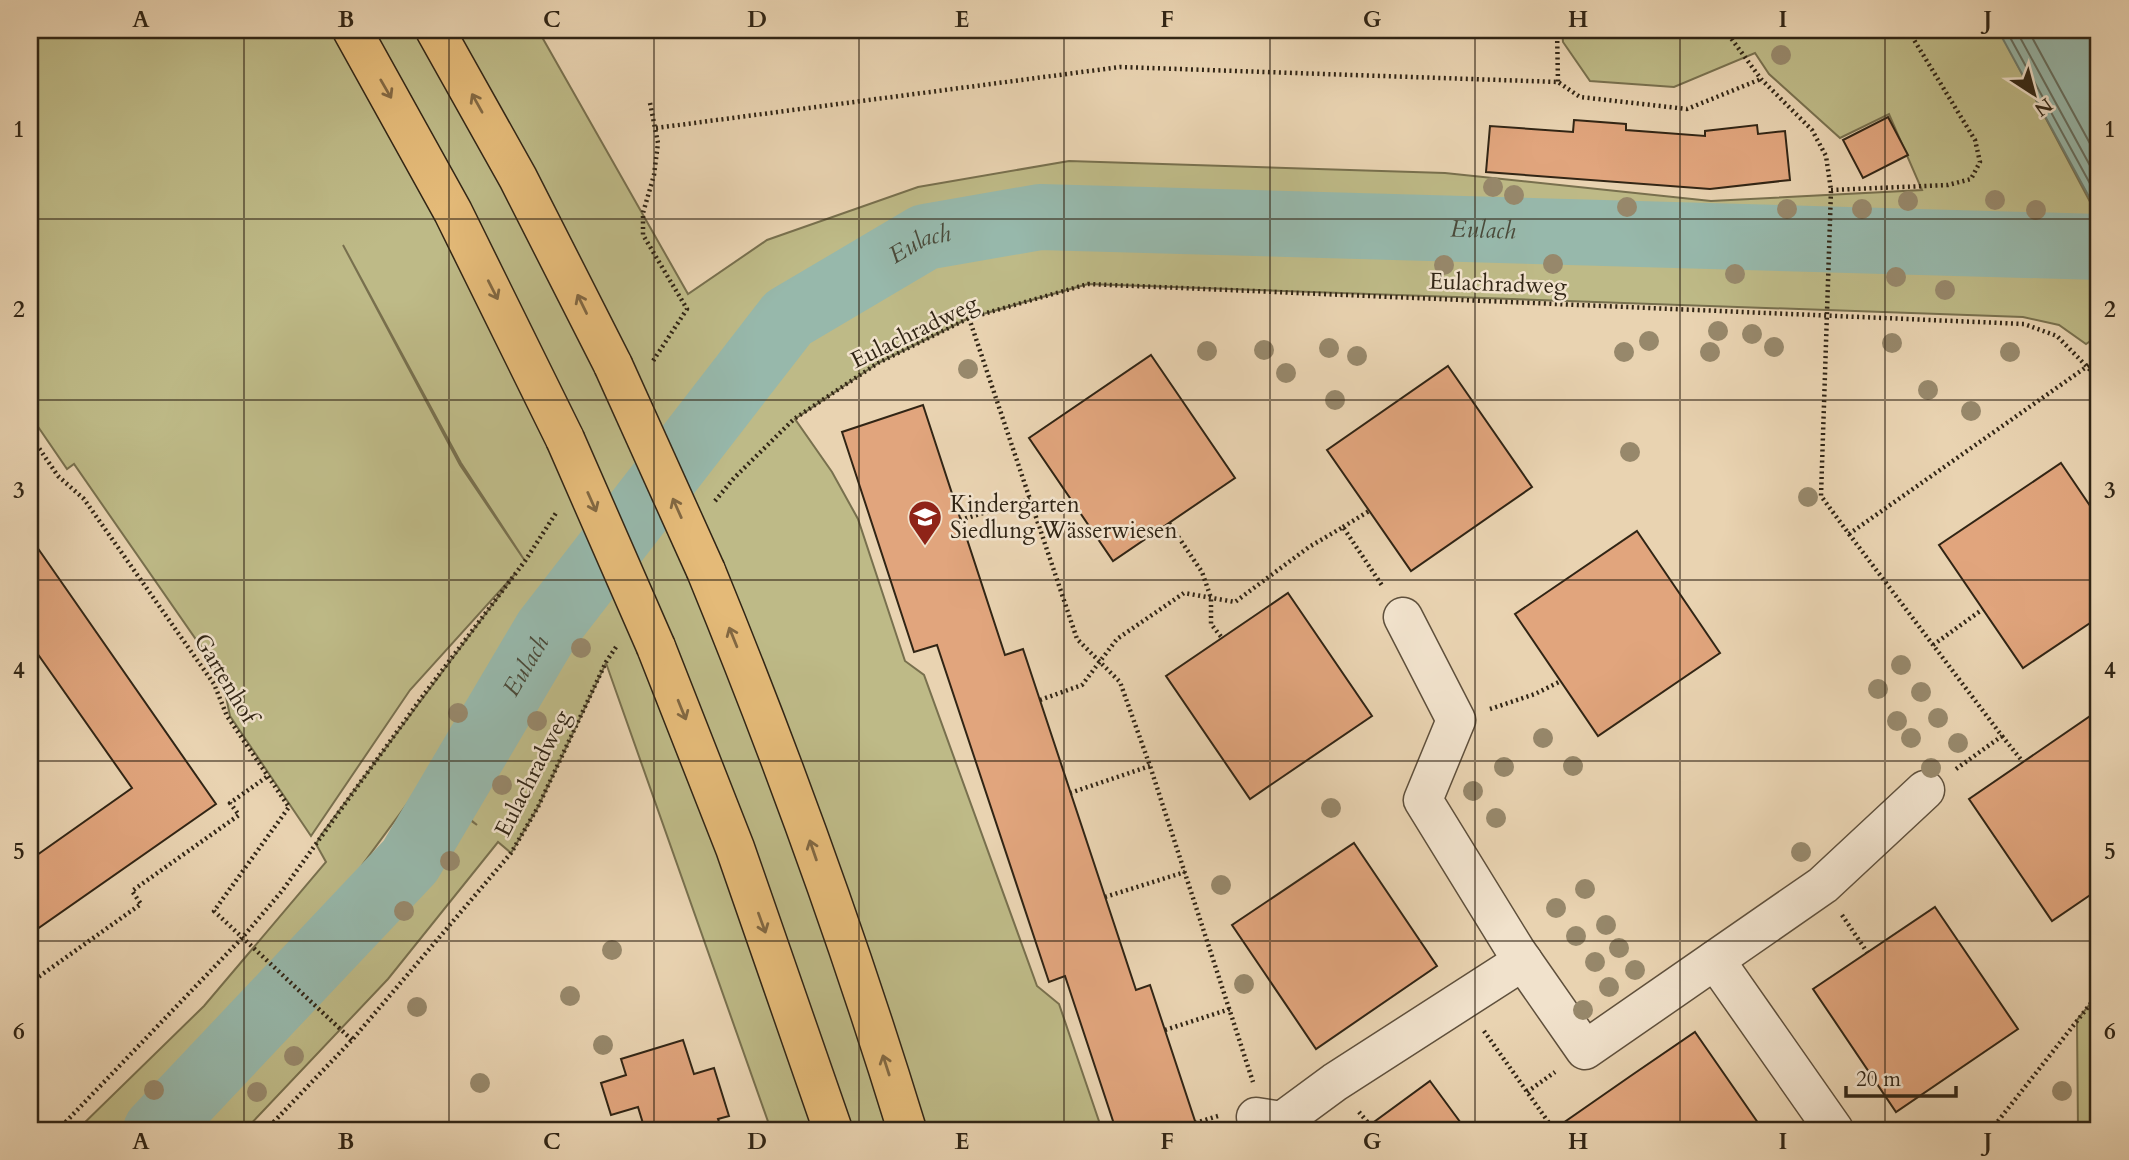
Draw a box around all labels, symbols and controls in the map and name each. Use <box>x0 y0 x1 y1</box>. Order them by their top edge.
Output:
text: A <box>132 4 150 35</box>
text: B <box>338 4 354 35</box>
text: C <box>543 4 561 35</box>
text: D <box>747 4 767 35</box>
text: E <box>955 4 969 35</box>
text: F <box>1160 4 1174 35</box>
text: G <box>1363 4 1382 35</box>
text: H <box>1568 4 1588 35</box>
text: I <box>1779 4 1787 35</box>
text: J <box>1981 4 1992 35</box>
north arrow <box>2000 60 2070 130</box>
one-way arrow <box>380 78 393 99</box>
text: N <box>2029 92 2058 123</box>
one-way arrow <box>469 93 483 114</box>
text: 1 <box>13 114 25 145</box>
text: 1 <box>2104 114 2116 145</box>
water label: Eulach <box>1450 213 1517 247</box>
water label: Eulach <box>883 217 954 272</box>
street label: Eulachradweg <box>1428 266 1568 301</box>
one-way arrow <box>486 279 500 300</box>
street label: Eulachradweg <box>845 287 983 376</box>
text: 2 <box>13 294 25 325</box>
one-way arrow <box>575 294 589 315</box>
text: 2 <box>2104 294 2116 325</box>
text: 3 <box>13 475 25 506</box>
text: 3 <box>2104 475 2116 506</box>
place label: Kindergarten Siedlung Wässerwiesen <box>950 489 1178 546</box>
one-way arrow <box>586 490 599 512</box>
one-way arrow <box>670 498 683 520</box>
school or university icon: Kindergarten Siedlung Wässerwiesen <box>906 498 944 547</box>
one-way arrow <box>725 627 738 648</box>
street label: Gartenhof <box>187 628 267 732</box>
water label: Eulach <box>495 629 557 702</box>
text: 4 <box>13 655 25 686</box>
text: 4 <box>2104 655 2116 686</box>
one-way arrow <box>676 699 689 721</box>
street label: Eulachradweg <box>487 705 578 842</box>
text: 5 <box>13 836 25 867</box>
text: 5 <box>2104 836 2116 867</box>
one-way arrow <box>806 839 818 861</box>
one-way arrow <box>757 912 770 933</box>
text: 6 <box>13 1016 25 1047</box>
text: 6 <box>2104 1016 2116 1047</box>
one-way arrow <box>879 1055 891 1077</box>
scale bar <box>1846 1055 1956 1099</box>
text: 20 m <box>1856 1065 1901 1094</box>
text: A <box>132 1126 150 1157</box>
text: B <box>338 1126 354 1157</box>
text: C <box>543 1126 561 1157</box>
text: D <box>747 1126 767 1157</box>
text: E <box>955 1126 969 1157</box>
text: F <box>1160 1126 1174 1157</box>
text: G <box>1363 1126 1382 1157</box>
text: H <box>1568 1126 1588 1157</box>
text: I <box>1779 1126 1787 1157</box>
text: J <box>1981 1126 1992 1157</box>

